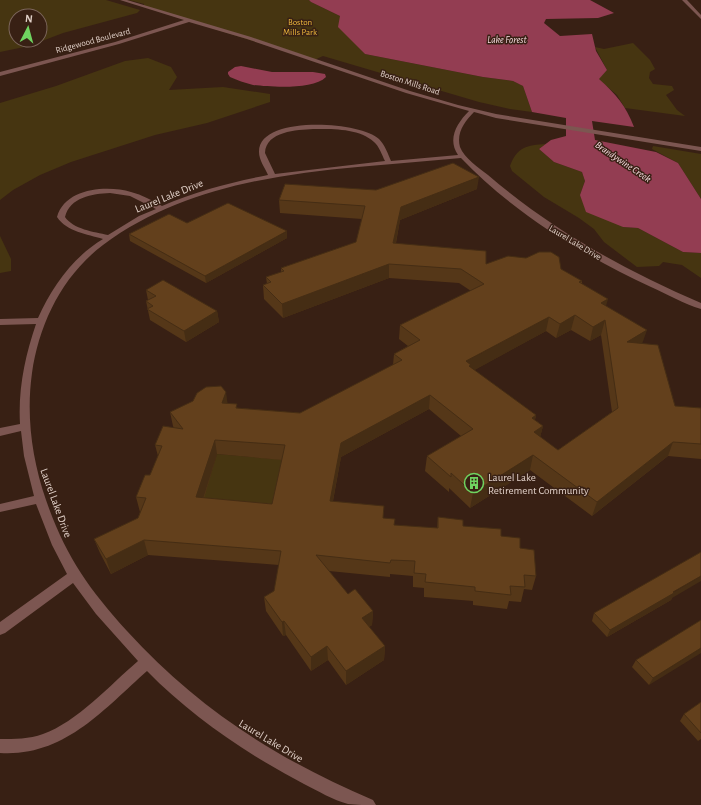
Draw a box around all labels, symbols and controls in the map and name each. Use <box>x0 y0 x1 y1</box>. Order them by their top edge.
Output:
north arrow <box>8 8 48 48</box>
text: N <box>25 13 33 24</box>
park label: Boston Mills Park <box>283 18 318 37</box>
street label: Ridgewood Boulevard <box>55 27 132 55</box>
water label: Lake Forest <box>487 35 527 45</box>
street label: Boston Mills Road <box>379 69 441 97</box>
water label: Brandywine Creek <box>593 140 653 185</box>
street label: Laurel Lake Drive <box>133 177 205 215</box>
street label: Laurel Lake Drive <box>547 224 603 262</box>
street label: Laurel Lake Drive <box>38 467 74 539</box>
building icon: Laurel Lake Retirement Community <box>463 472 485 494</box>
place label: Laurel Lake Retirement Community <box>488 472 589 496</box>
street label: Laurel Lake Drive <box>237 718 305 764</box>

